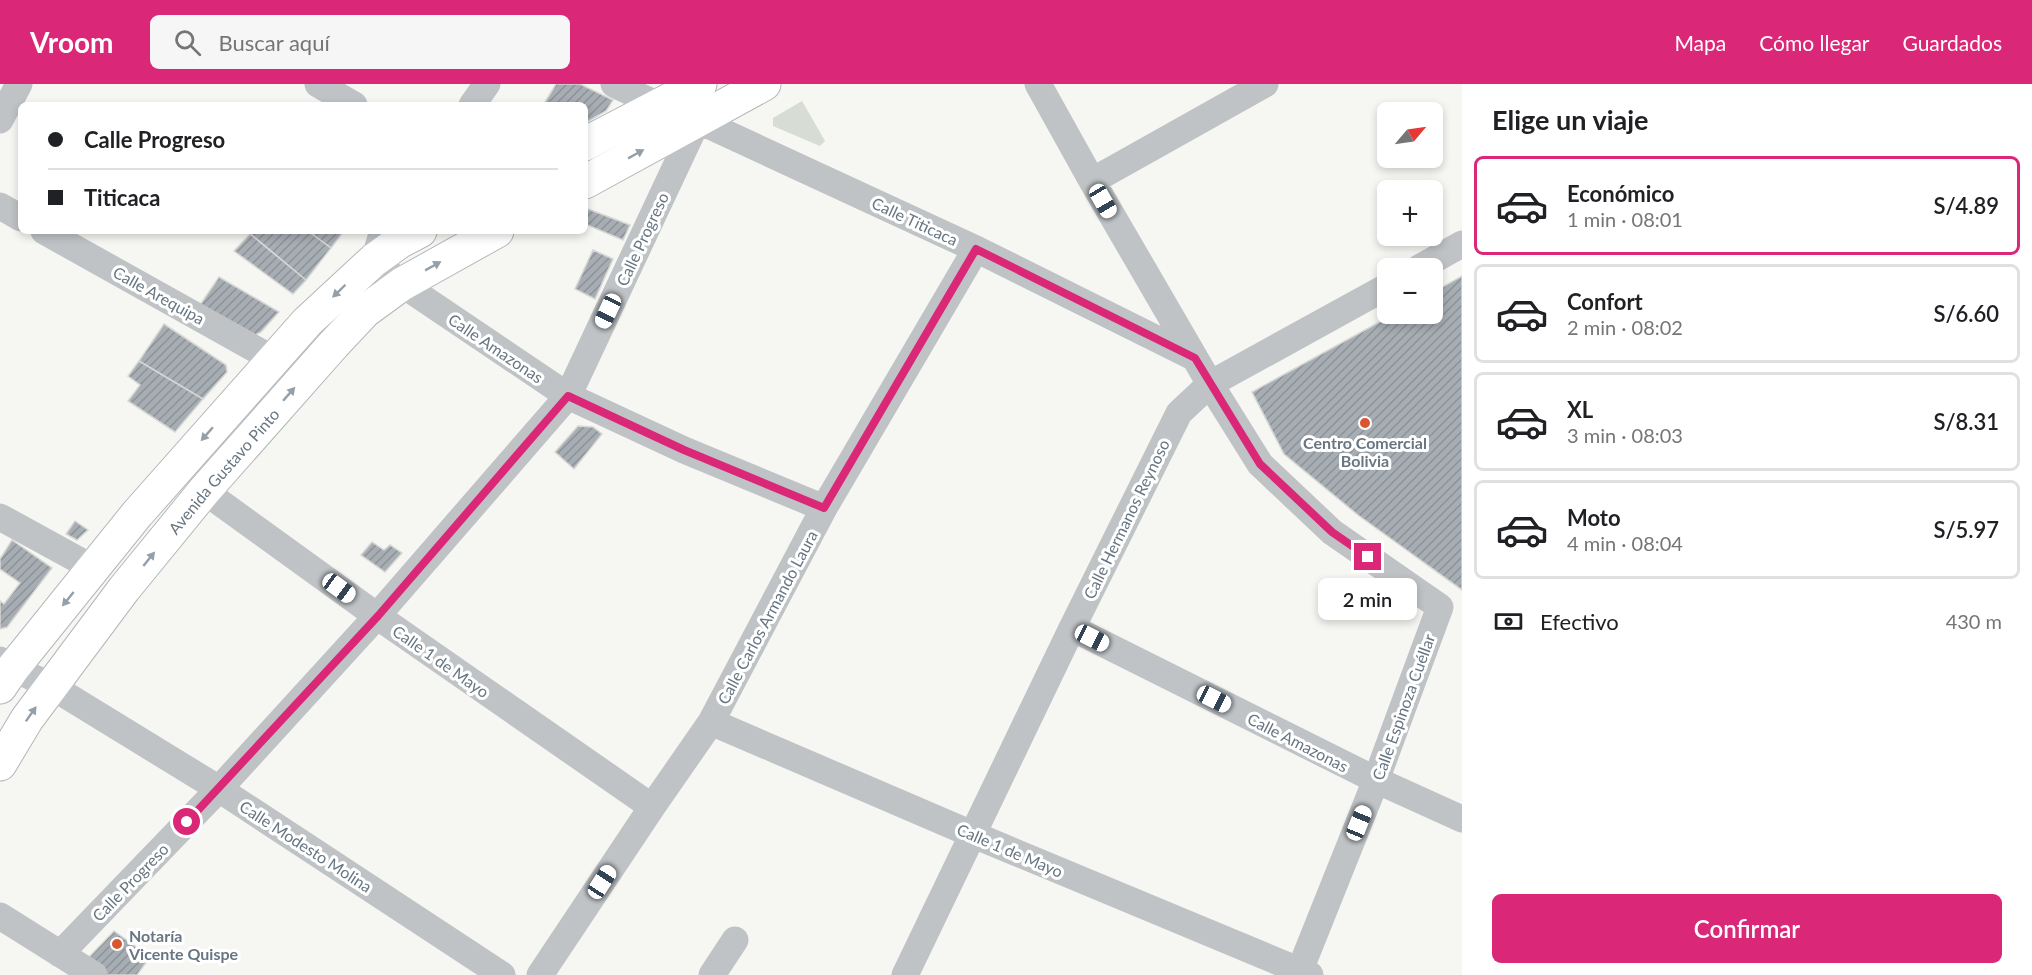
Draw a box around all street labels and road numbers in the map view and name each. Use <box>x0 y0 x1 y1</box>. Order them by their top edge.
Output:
street label: Calle Progreso <box>612 189 672 289</box>
street label: Calle Titicaca <box>869 193 961 249</box>
street label: Calle Arequipa <box>110 262 208 328</box>
street label: Calle Amazonas <box>445 309 547 387</box>
street label: Avenida Gustavo Pinto <box>164 404 282 537</box>
street label: Calle Hermanos Reynoso <box>1079 436 1173 602</box>
street label: Calle Carlos Armando Laura <box>713 527 821 707</box>
street label: Calle 1 de Mayo <box>389 621 493 701</box>
street label: Calle Espinoza Cuéllar <box>1368 631 1438 783</box>
street label: Calle Amazonas <box>1245 709 1351 775</box>
street label: Calle Modesto Molina <box>236 796 376 896</box>
street label: Calle 1 de Mayo <box>954 819 1066 881</box>
street label: Calle Progreso <box>88 839 172 925</box>

